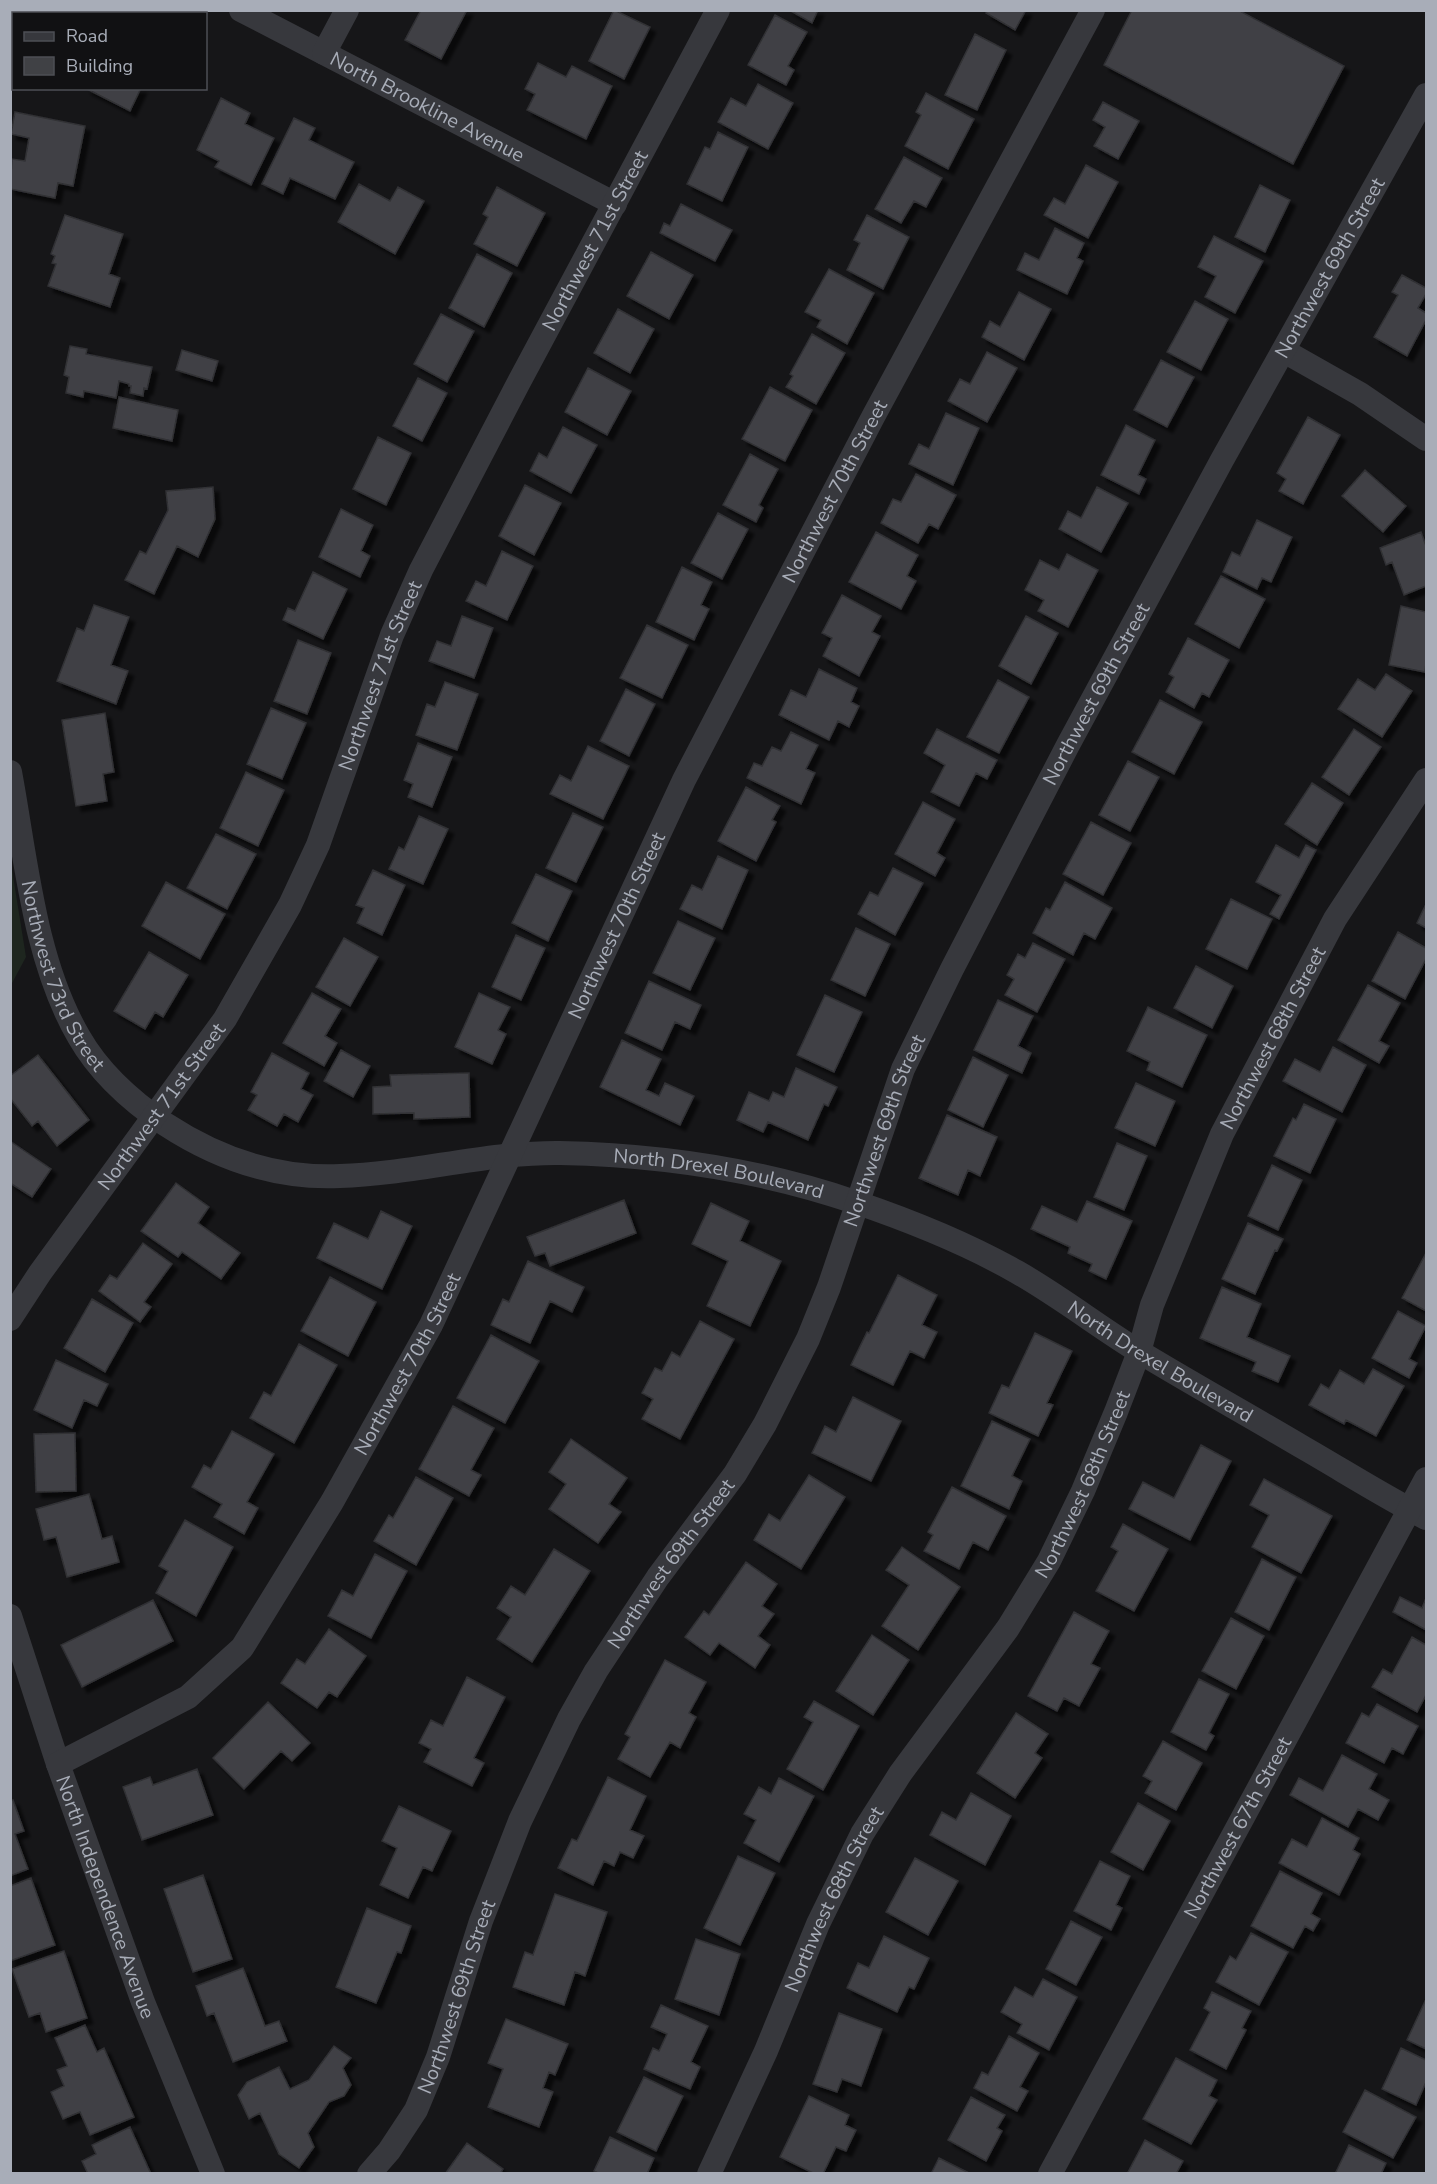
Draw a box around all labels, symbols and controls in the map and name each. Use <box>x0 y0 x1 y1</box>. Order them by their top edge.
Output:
legend <box>12 12 207 90</box>
text: Road <box>66 24 108 48</box>
street label: North Brookline Avenue <box>325 45 529 169</box>
text: Building <box>66 54 133 78</box>
street label: Northwest 71st Street <box>536 145 655 336</box>
street label: Northwest 69th Street <box>1269 172 1392 363</box>
street label: Northwest 70th Street <box>776 394 894 588</box>
street label: Northwest 71st Street <box>332 576 429 774</box>
street label: Northwest 69th Street <box>1037 597 1157 790</box>
street label: Northwest 70th Street <box>562 827 672 1023</box>
street label: Northwest 73rd Street <box>15 878 112 1078</box>
street label: Northwest 68th Street <box>1214 941 1333 1134</box>
street label: Northwest 71st Street <box>92 1017 232 1196</box>
street label: Northwest 69th Street <box>837 1029 932 1230</box>
street label: North Drexel Boulevard <box>613 1142 827 1205</box>
street label: Northwest 70th Street <box>348 1268 468 1460</box>
street label: North Drexel Boulevard <box>1062 1295 1258 1429</box>
street label: Northwest 68th Street <box>1029 1386 1137 1583</box>
street label: Northwest 69th Street <box>601 1473 742 1654</box>
street label: Northwest 67th Street <box>1178 1731 1299 1923</box>
street label: North Independence Avenue <box>49 1772 161 2023</box>
street label: Northwest 68th Street <box>779 1800 891 1996</box>
street label: Northwest 69th Street <box>411 1895 502 2098</box>

